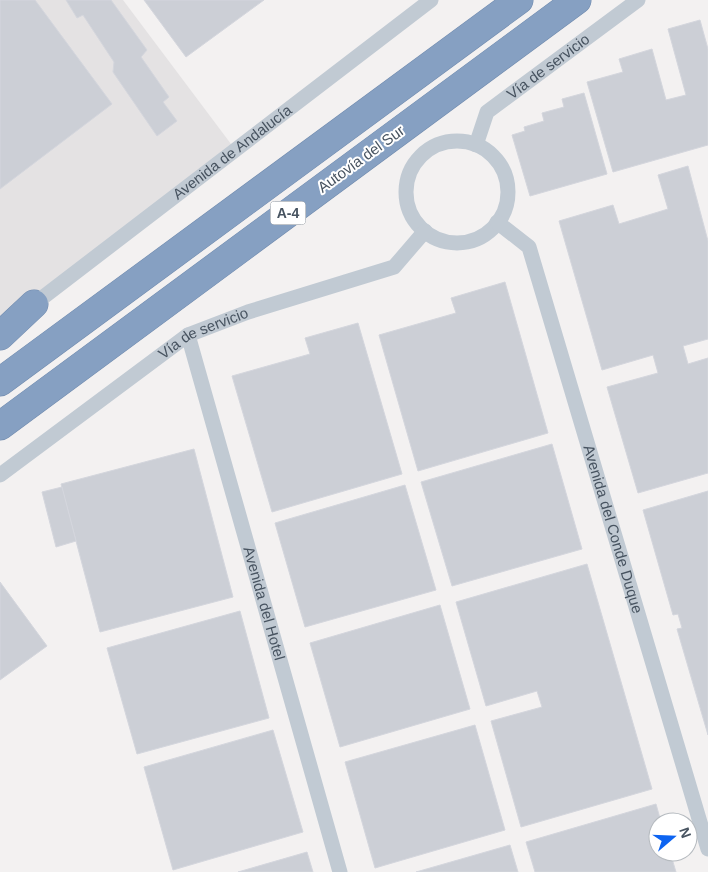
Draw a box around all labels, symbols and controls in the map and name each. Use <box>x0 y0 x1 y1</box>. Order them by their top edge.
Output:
street label: Vía de servicio <box>503 30 593 102</box>
street label: Avenida de Andalucía <box>169 101 295 203</box>
street label: Autovía del Sur <box>314 122 407 196</box>
road number: A-4 <box>270 202 306 224</box>
street label: Vía de servicio <box>155 304 250 362</box>
street label: Avenida del Conde Duque <box>580 443 646 615</box>
street label: Avenida del Hotel <box>240 545 289 662</box>
north arrow <box>648 812 698 862</box>
text: N <box>676 825 695 840</box>

